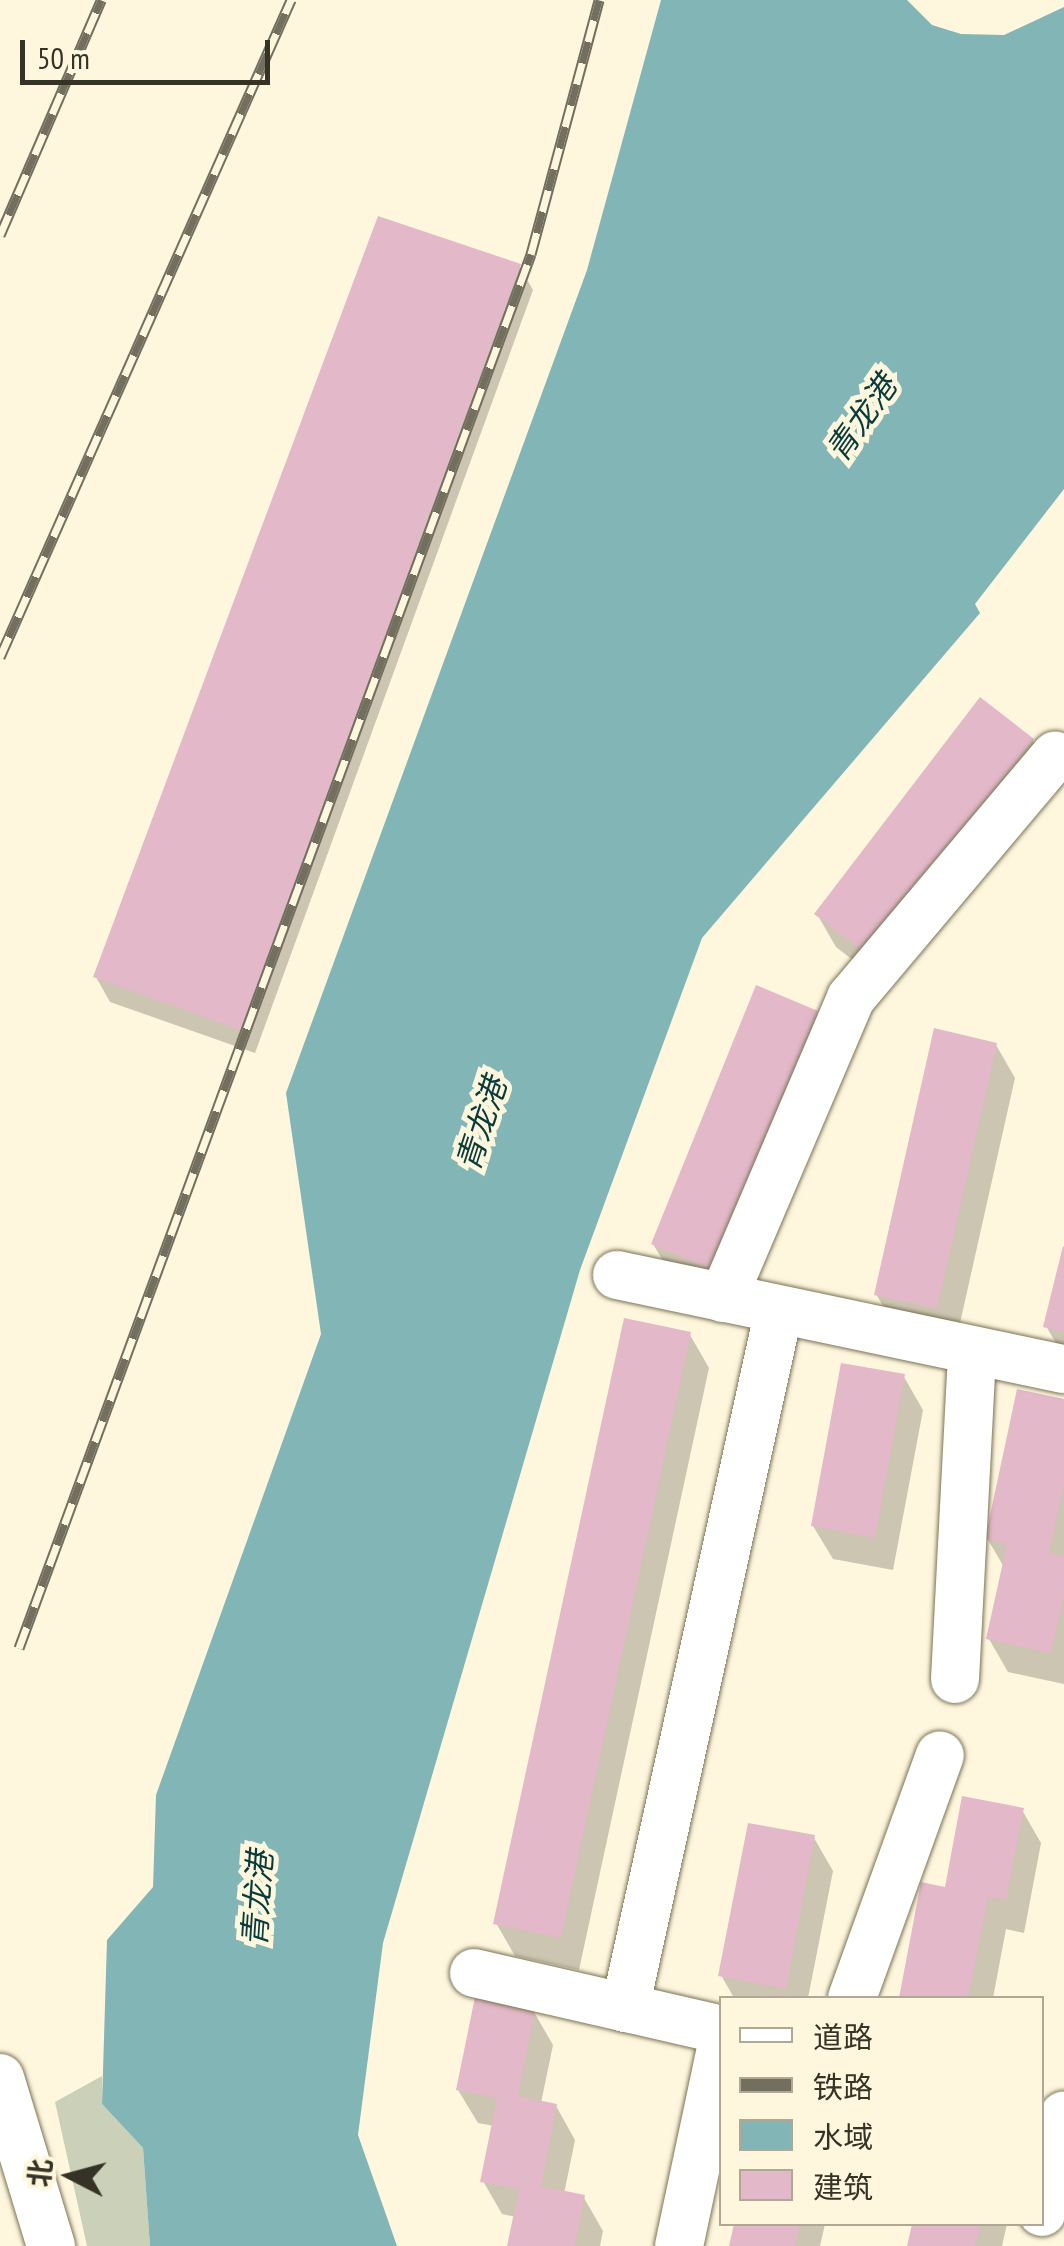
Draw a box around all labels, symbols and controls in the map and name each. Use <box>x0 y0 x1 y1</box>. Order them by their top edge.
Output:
scale bar <box>25 20 275 82</box>
text: 50 m <box>37 38 90 77</box>
water label: 青龙港 <box>818 368 904 468</box>
water label: 青龙港 <box>448 1072 514 1176</box>
water label: 青龙港 <box>234 1850 280 1948</box>
legend <box>719 1996 1044 2226</box>
text: 道路 <box>813 2017 873 2056</box>
text: 铁路 <box>813 2067 873 2106</box>
text: 水域 <box>813 2117 873 2156</box>
north arrow <box>20 2126 120 2226</box>
text: 北 <box>20 2157 60 2189</box>
text: 建筑 <box>813 2167 873 2206</box>

